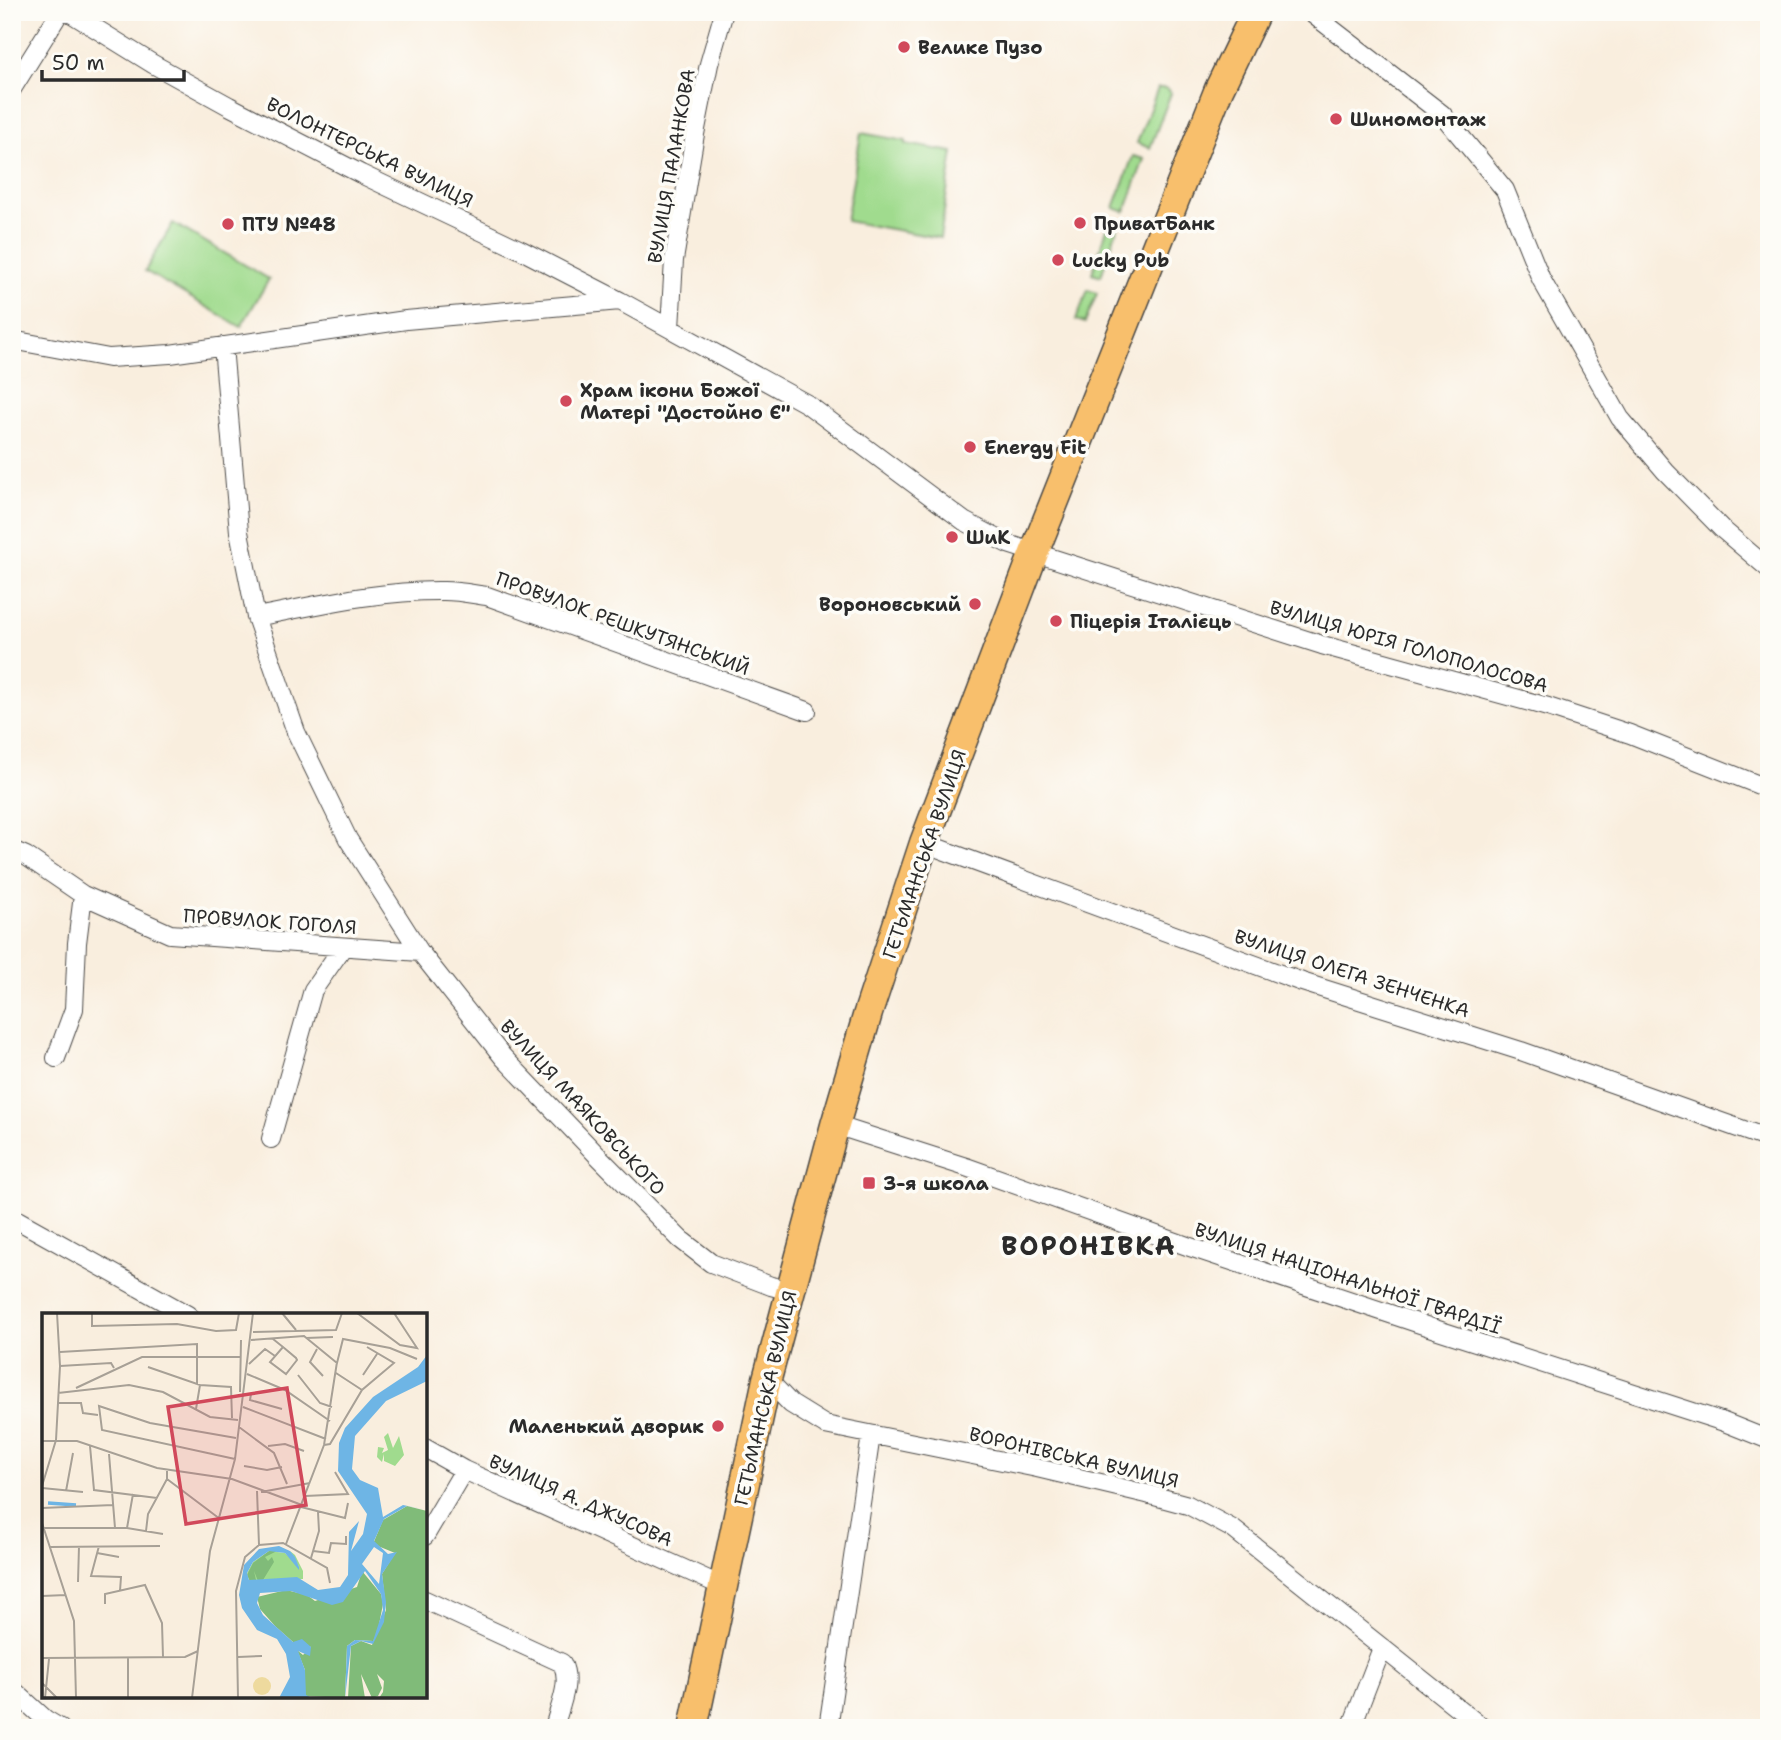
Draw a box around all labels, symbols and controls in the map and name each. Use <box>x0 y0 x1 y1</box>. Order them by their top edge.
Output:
place label: Велике Пузо <box>918 35 1043 60</box>
scale bar <box>42 38 184 82</box>
marker: Велике Пузо <box>896 39 912 55</box>
text: 50 m <box>52 49 105 77</box>
street label: ВУЛИЦЯ ПАЛАНКОВА <box>642 67 701 265</box>
street label: ВОЛОНТЕРСЬКА ВУЛИЦЯ <box>262 91 477 213</box>
place label: Шиномонтаж <box>1350 107 1486 132</box>
marker: Шиномонтаж <box>1328 111 1344 127</box>
place label: ПриватБанк <box>1094 211 1215 236</box>
place label: ПТУ №48 <box>242 212 336 237</box>
marker: ПриватБанк <box>1072 215 1088 231</box>
marker: ПТУ №48 <box>220 216 236 232</box>
place label: Lucky Pub <box>1072 248 1169 273</box>
marker: Lucky Pub <box>1050 252 1066 268</box>
place label: Храм ікони Божої Матері "Достойно Є" <box>580 378 791 425</box>
marker: Храм ікони Божої Матері "Достойно Є" <box>558 393 574 409</box>
place label: Energy Fit <box>984 435 1086 460</box>
marker: Energy Fit <box>962 439 978 455</box>
place label: ШиК <box>966 525 1010 550</box>
marker: ШиК <box>944 529 960 545</box>
street label: ПРОВУЛОК РЕШКУТЯНСЬКИЙ <box>493 566 753 681</box>
place label: Вороновський <box>819 592 961 617</box>
street label: ВУЛИЦЯ ЮРІЯ ГОЛОПОЛОСОВА <box>1267 595 1551 698</box>
marker: Вороновський <box>967 596 983 612</box>
place label: Піцерія Італієць <box>1070 609 1232 634</box>
marker: Піцерія Італієць <box>1048 613 1064 629</box>
street label: ГЕТЬМАНСЬКА ВУЛИЦЯ <box>877 746 972 962</box>
street label: ПРОВУЛОК ГОГОЛЯ <box>183 903 357 940</box>
street label: ВУЛИЦЯ ОЛЕГА ЗЕНЧЕНКА <box>1231 924 1473 1023</box>
street label: ВУЛИЦЯ МАЯКОВСЬКОГО <box>495 1014 671 1200</box>
place label: 3-я школа <box>883 1171 989 1196</box>
marker: 3-я школа <box>861 1175 877 1191</box>
street label: ВУЛИЦЯ НАЦІОНАЛЬНОЇ ГВАРДІЇ <box>1191 1217 1504 1340</box>
district label: ВОРОНІВКА <box>1001 1228 1177 1263</box>
street label: ГЕТЬМАНСЬКА ВУЛИЦЯ <box>729 1288 802 1508</box>
inset map <box>42 1313 427 1698</box>
place label: Маленький дворик <box>508 1414 704 1439</box>
marker: Маленький дворик <box>710 1418 726 1434</box>
street label: ВОРОНІВСЬКА ВУЛИЦЯ <box>967 1421 1181 1494</box>
street label: ВУЛИЦЯ А. ДЖУСОВА <box>485 1449 677 1552</box>

